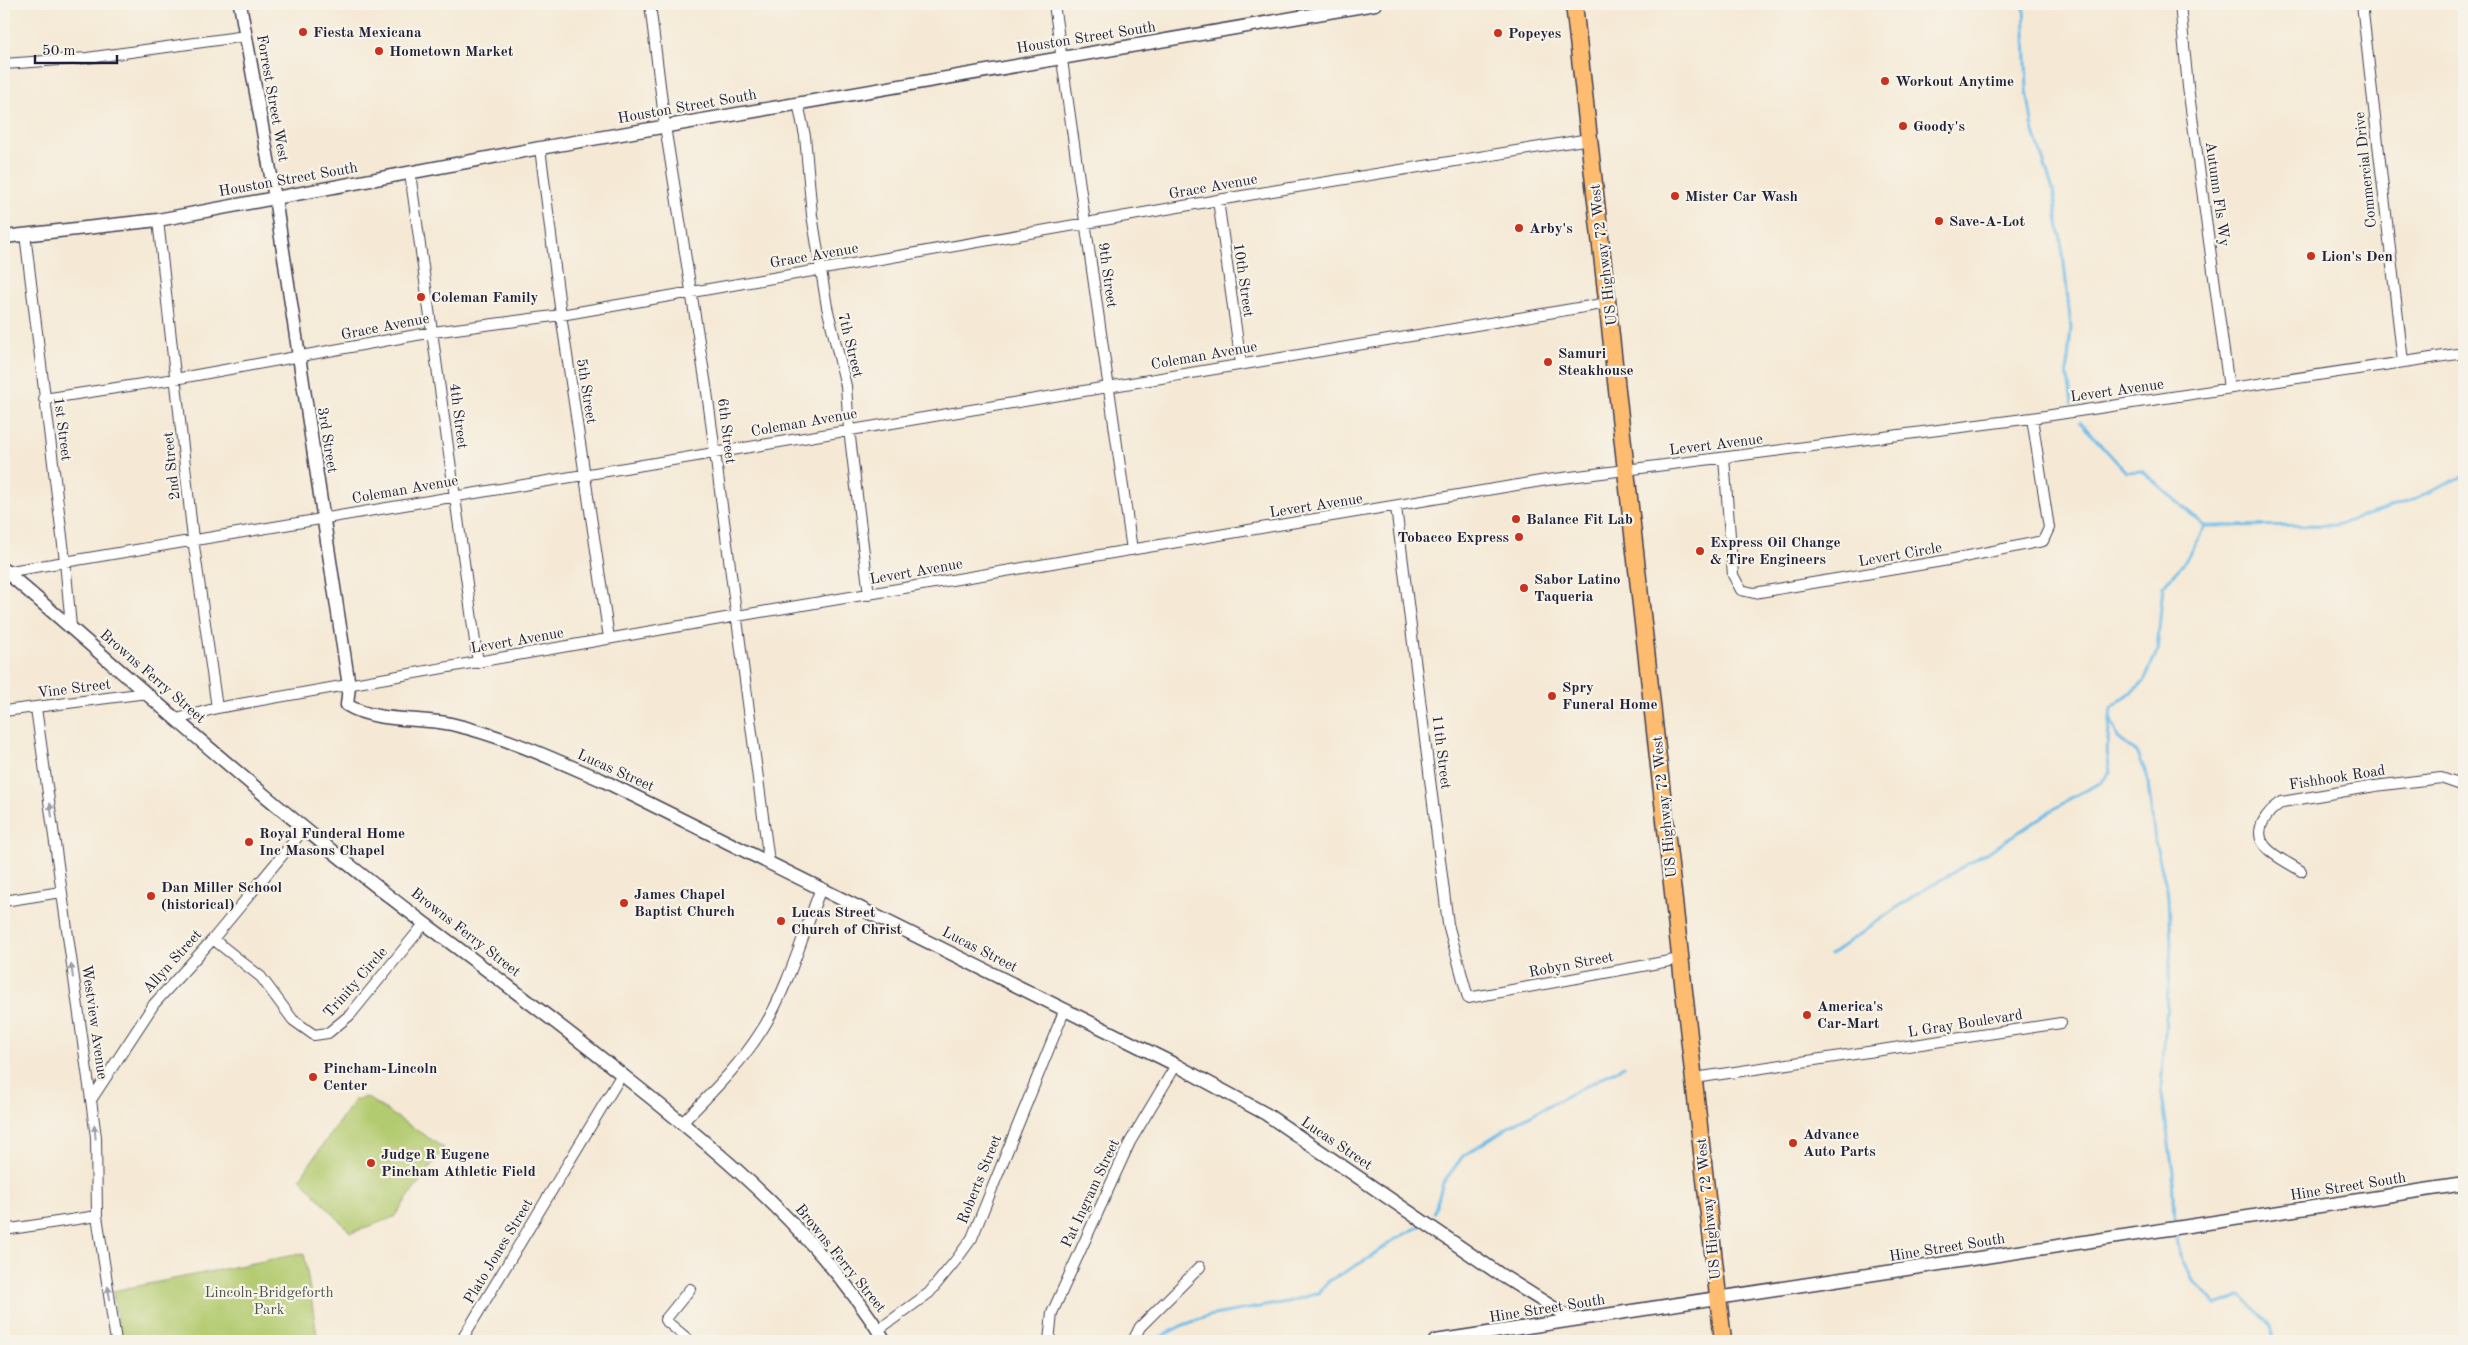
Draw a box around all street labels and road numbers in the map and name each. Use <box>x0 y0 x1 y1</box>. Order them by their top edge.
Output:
street label: Houston Street South <box>1015 20 1157 57</box>
street label: Forrest Street West <box>253 34 290 163</box>
street label: Houston Street South <box>617 88 758 127</box>
street label: Commercial Drive <box>2353 111 2380 229</box>
street label: Autumn Fls Wy <box>2202 141 2231 248</box>
street label: Houston Street South <box>218 161 359 200</box>
street label: Grace Avenue <box>1168 172 1259 203</box>
street label: US Highway 72 West <box>1588 183 1621 327</box>
street label: Grace Avenue <box>769 241 860 272</box>
street label: 9th Street <box>1094 241 1119 309</box>
street label: 10th Street <box>1230 242 1255 318</box>
street label: 7th Street <box>834 311 865 379</box>
street label: Grace Avenue <box>340 312 431 343</box>
street label: Coleman Avenue <box>1150 340 1259 373</box>
street label: 5th Street <box>573 357 598 425</box>
street label: Levert Avenue <box>2069 377 2165 405</box>
street label: 4th Street <box>446 382 469 450</box>
street label: 1st Street <box>50 396 73 462</box>
street label: 6th Street <box>714 397 737 465</box>
street label: 3rd Street <box>314 406 339 474</box>
street label: Coleman Avenue <box>750 407 859 440</box>
street label: 2nd Street <box>161 431 184 501</box>
street label: Levert Avenue <box>1668 432 1764 459</box>
street label: Coleman Avenue <box>351 474 460 507</box>
street label: Levert Avenue <box>1268 492 1364 521</box>
street label: Levert Circle <box>1857 541 1943 570</box>
street label: Levert Avenue <box>869 557 964 588</box>
street label: Levert Avenue <box>470 626 565 657</box>
street label: Browns Ferry Street <box>96 627 208 727</box>
street label: Vine Street <box>37 678 112 701</box>
street label: 11th Street <box>1429 714 1453 790</box>
street label: US Highway 72 West <box>1651 735 1680 879</box>
street label: Lucas Street <box>575 748 656 795</box>
street label: Fishhook Road <box>2288 763 2387 794</box>
street label: Browns Ferry Street <box>408 886 523 980</box>
street label: Lucas Street <box>939 925 1019 976</box>
street label: Allyn Street <box>141 927 205 997</box>
street label: Trinity Circle <box>322 945 391 1021</box>
street label: Robyn Street <box>1528 950 1615 981</box>
street label: Westview Avenue <box>78 964 109 1081</box>
street label: L Gray Boulevard <box>1907 1008 2024 1041</box>
street label: Lucas Street <box>1298 1115 1375 1174</box>
street label: Roberts Street <box>956 1133 1005 1226</box>
street label: Pat Ingram Street <box>1060 1137 1123 1250</box>
street label: US Highway 72 West <box>1695 1137 1724 1281</box>
street label: Hine Street South <box>2289 1171 2407 1204</box>
street label: Plato Jones Street <box>462 1197 537 1307</box>
street label: Browns Ferry Street <box>792 1202 888 1316</box>
street label: Hine Street South <box>1888 1232 2006 1265</box>
street label: Hine Street South <box>1488 1293 1606 1326</box>

